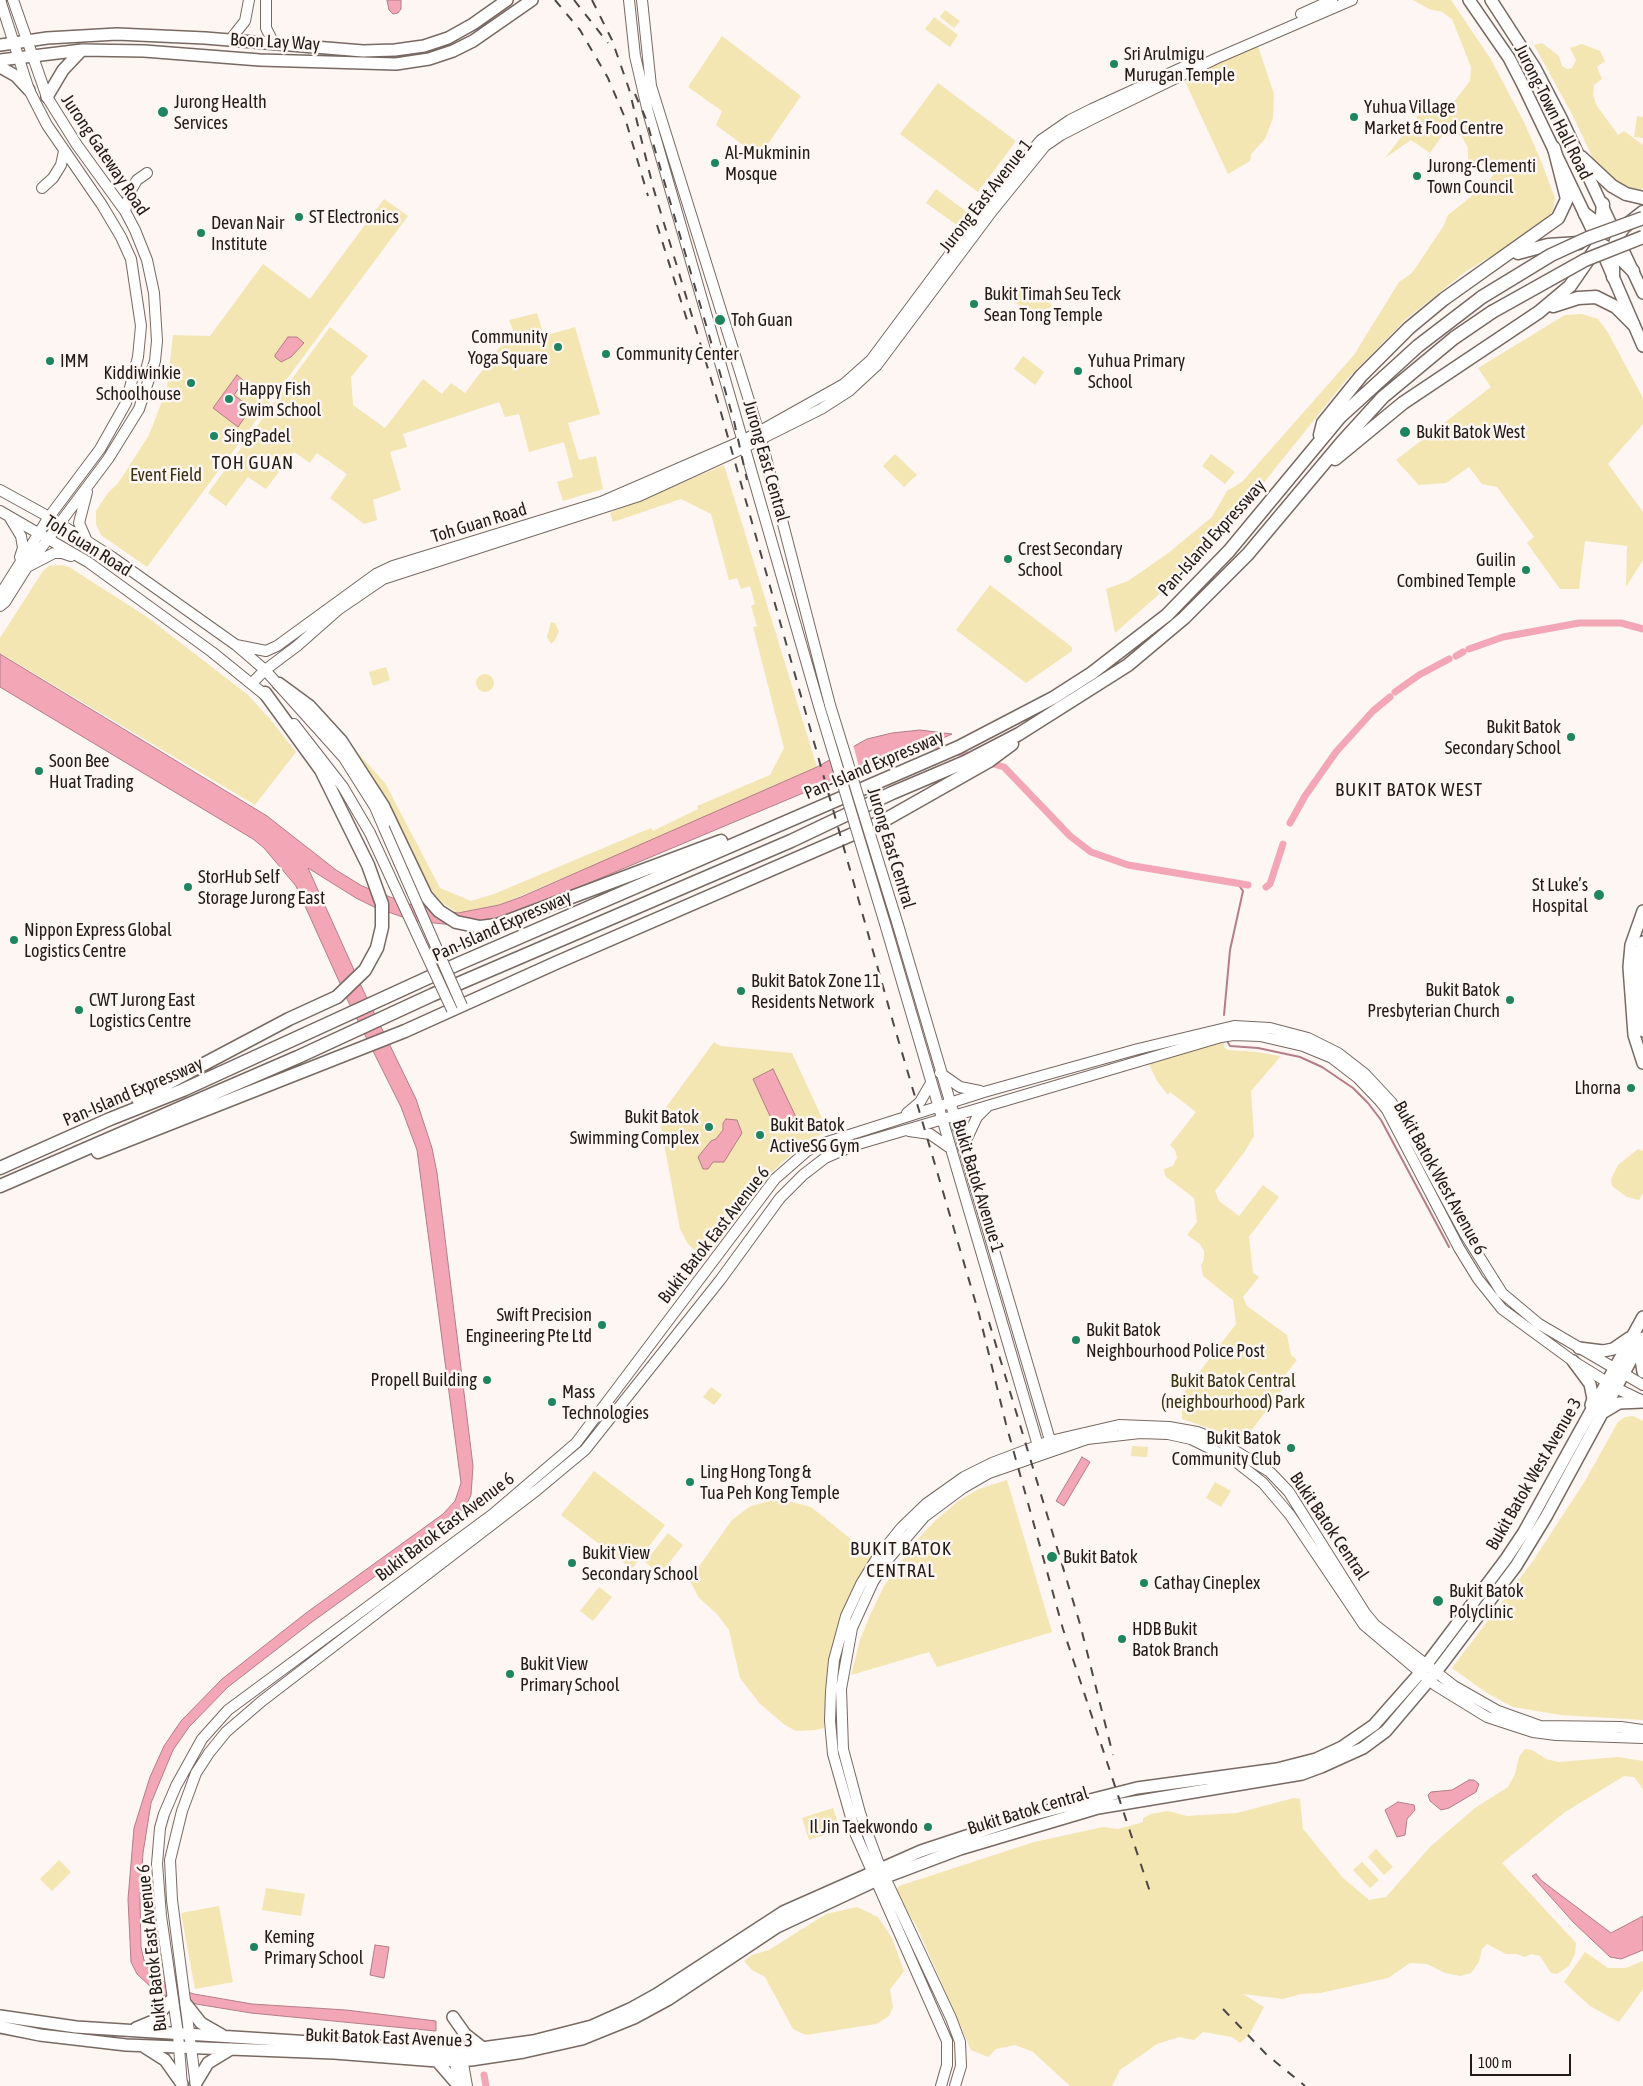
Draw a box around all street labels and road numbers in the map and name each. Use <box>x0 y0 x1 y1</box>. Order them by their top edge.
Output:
street label: Boon Lay Way <box>229 29 321 55</box>
street label: Jurong Town Hall Road <box>1509 41 1597 183</box>
street label: Jurong Gateway Road <box>57 90 153 220</box>
street label: Jurong East Avenue 1 <box>935 135 1037 257</box>
street label: Jurong East Central <box>738 398 794 524</box>
street label: Pan-Island Expressway <box>1154 475 1270 601</box>
street label: Toh Guan Road <box>429 498 529 548</box>
street label: Toh Guan Road <box>40 511 136 581</box>
street label: Pan-Island Expressway <box>801 726 947 804</box>
street label: Jurong East Central <box>862 785 920 911</box>
street label: Pan-Island Expressway <box>429 886 575 966</box>
street label: Pan-Island Expressway <box>60 1053 206 1131</box>
street label: Bukit Batok West Avenue 6 <box>1389 1097 1491 1259</box>
street label: Bukit Batok Avenue 1 <box>948 1117 1008 1255</box>
street label: Bukit Batok East Avenue 6 <box>654 1162 774 1308</box>
street label: Bukit Batok West Avenue 3 <box>1482 1394 1586 1554</box>
street label: Bukit Batok East Avenue 6 <box>371 1468 519 1586</box>
street label: Bukit Batok Central <box>1285 1468 1373 1584</box>
street label: Bukit Batok Central <box>965 1782 1091 1840</box>
street label: Bukit Batok East Avenue 6 <box>132 1863 172 2033</box>
street label: Bukit Batok East Avenue 3 <box>305 2024 473 2052</box>

